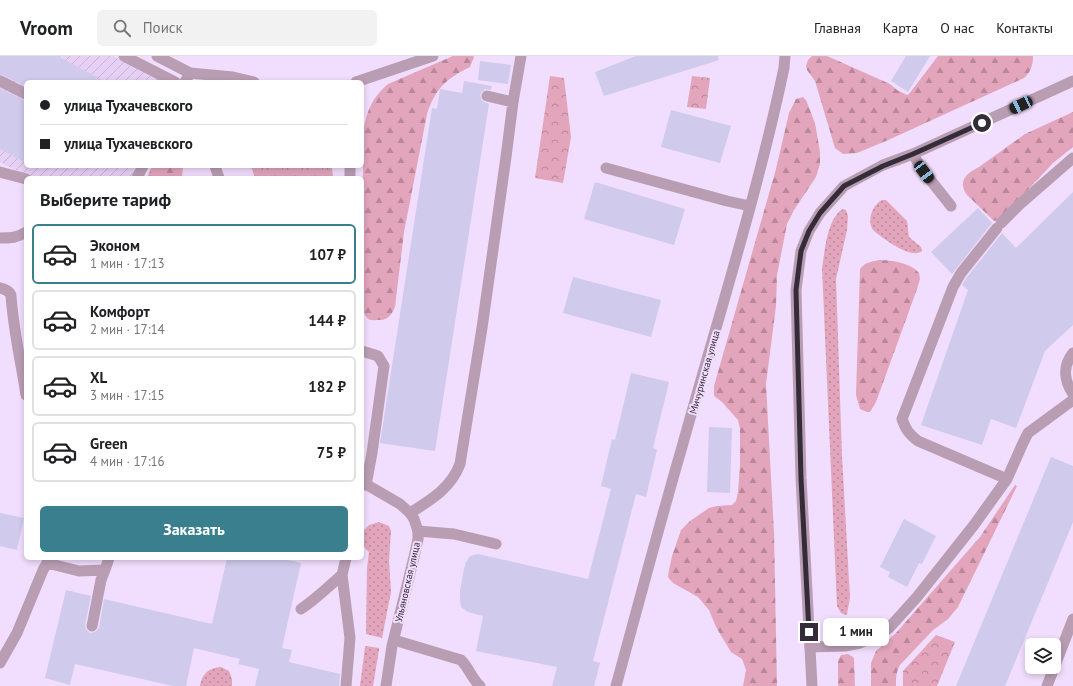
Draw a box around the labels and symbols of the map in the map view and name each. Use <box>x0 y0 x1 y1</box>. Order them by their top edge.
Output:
car <box>1008 94 1034 116</box>
route start <box>973 114 991 132</box>
car <box>912 159 936 185</box>
street label: Мичуринская улица <box>686 329 723 415</box>
street label: Ульяновская улица <box>392 541 423 623</box>
callout: 1 мин <box>823 618 889 646</box>
route end <box>800 623 818 641</box>

